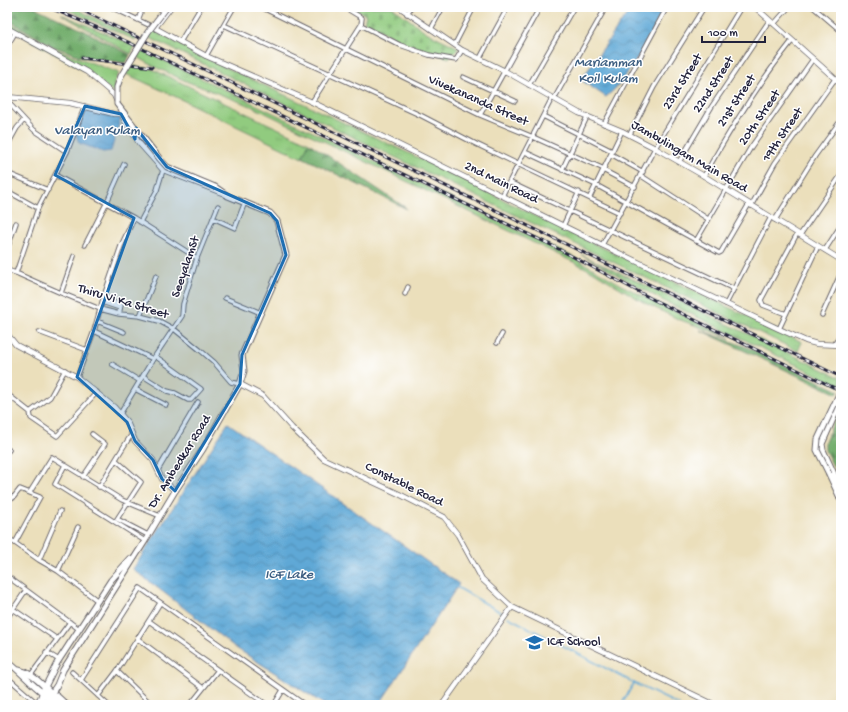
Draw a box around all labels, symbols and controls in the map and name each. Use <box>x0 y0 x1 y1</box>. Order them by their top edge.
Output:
scale bar <box>702 18 765 44</box>
text: 100 m <box>707 27 738 41</box>
street label: 23rd Street <box>660 50 707 113</box>
street label: 22nd Street <box>690 53 739 116</box>
water label: Mariamman Koil Kulam <box>574 55 642 88</box>
street label: 21st Street <box>715 71 760 130</box>
street label: Vivekananda Street <box>425 72 532 130</box>
street label: 20th Street <box>736 86 785 149</box>
street label: 19th Street <box>759 104 807 166</box>
street label: Jambulingam Main Road <box>628 118 751 197</box>
water label: Valayan Kulam <box>54 123 140 140</box>
street label: 2nd Main Road <box>462 159 541 208</box>
street label: SeeyalamSt <box>169 233 204 300</box>
street label: Thiru Vi Ka Street <box>75 281 172 323</box>
street label: Dr. Ambedkar Road <box>145 411 216 512</box>
street label: Constable Road <box>362 460 447 511</box>
water label: ICF Lake <box>265 567 314 584</box>
school or university icon: ICF School <box>524 632 544 652</box>
place label: ICF School <box>547 635 601 650</box>

